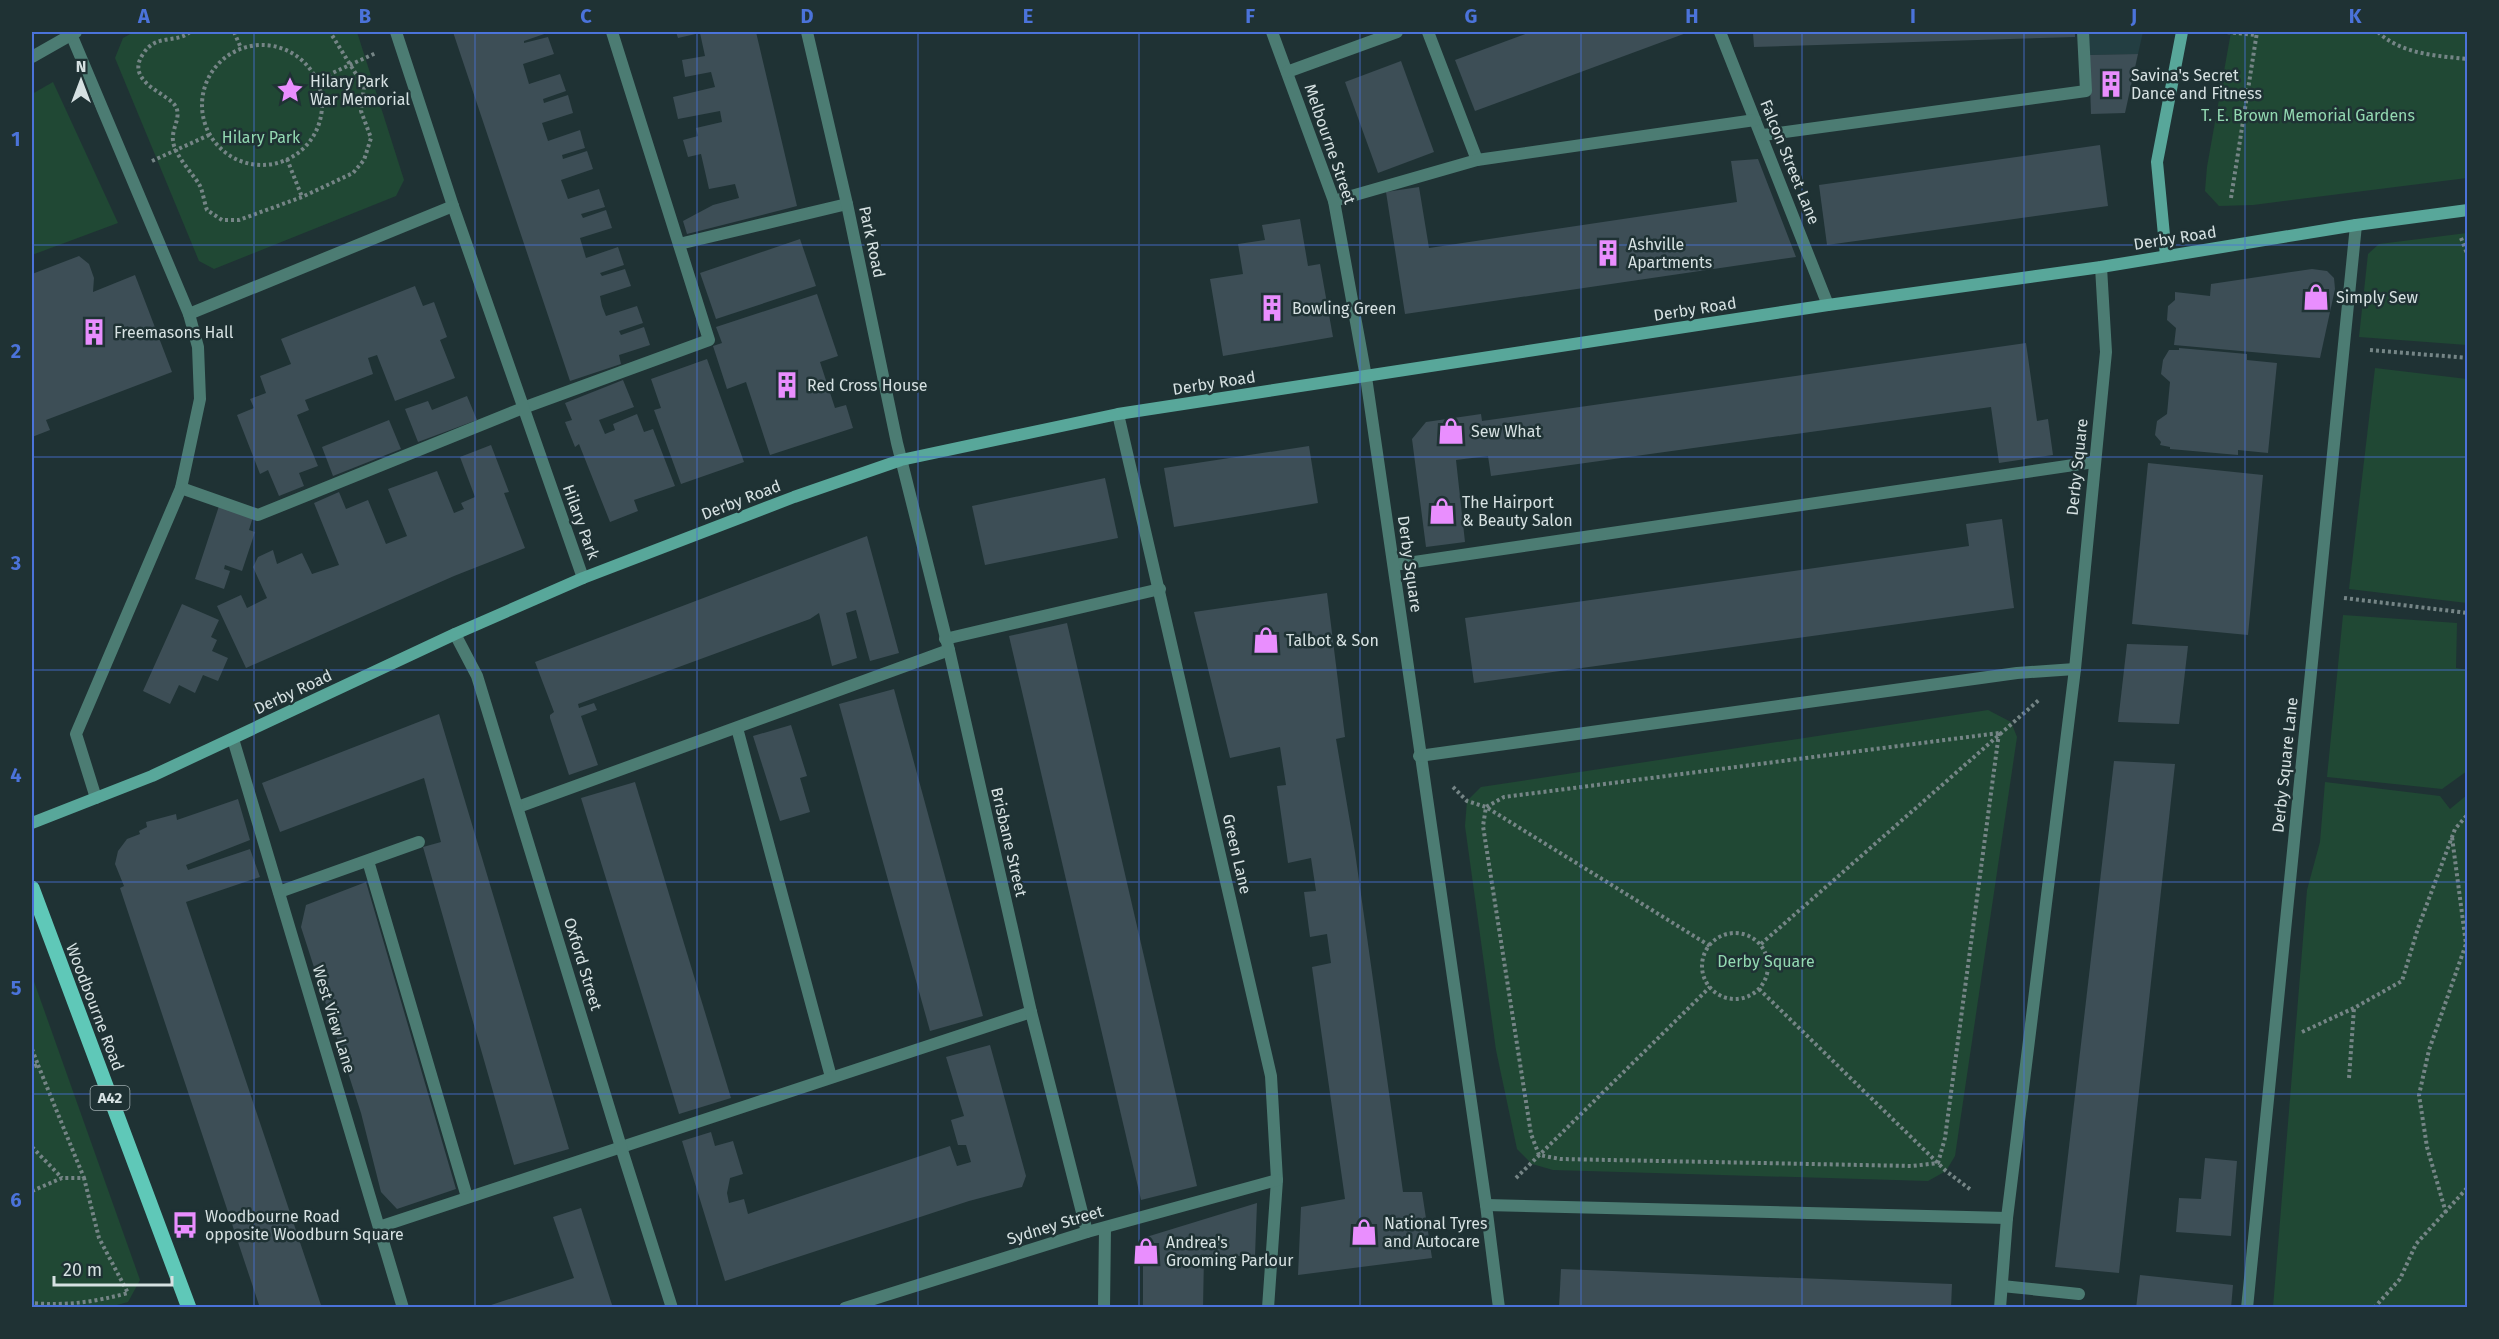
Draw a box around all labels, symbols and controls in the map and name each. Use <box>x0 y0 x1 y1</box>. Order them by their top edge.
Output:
text: A <box>137 4 151 28</box>
text: B <box>359 4 371 28</box>
text: C <box>580 4 592 28</box>
text: D <box>800 4 814 28</box>
text: E <box>1023 4 1033 28</box>
text: F <box>1245 4 1255 28</box>
text: G <box>1465 4 1477 28</box>
text: H <box>1685 4 1699 28</box>
text: I <box>1910 4 1916 28</box>
text: J <box>2130 4 2137 28</box>
text: K <box>2349 4 2362 28</box>
north arrow <box>51 51 111 111</box>
text: N <box>76 57 86 76</box>
place label: Savina's Secret Dance and Fitness <box>2131 66 2262 103</box>
building icon: Savina's Secret Dance and Fitness <box>2096 69 2126 99</box>
place label: Hilary Park War Memorial <box>310 72 410 109</box>
place icon: Hilary Park War Memorial <box>275 75 305 105</box>
street label: Melbourne Street <box>1301 81 1360 207</box>
street label: Falcon Street Lane <box>1756 97 1824 227</box>
park label: T. E. Brown Memorial Gardens <box>2201 106 2415 125</box>
text: 1 <box>11 127 21 151</box>
park label: Hilary Park <box>222 128 301 147</box>
street label: Park Road <box>855 205 889 279</box>
street label: Derby Road <box>2132 222 2218 254</box>
place label: Ashville Apartments <box>1628 235 1712 272</box>
building icon: Ashville Apartments <box>1593 238 1623 268</box>
shop icon: Simply Sew <box>2301 282 2331 312</box>
place label: Simply Sew <box>2336 288 2419 307</box>
building icon: Bowling Green <box>1257 293 1287 323</box>
street label: Derby Road <box>1652 293 1738 325</box>
place label: Bowling Green <box>1292 299 1396 318</box>
building icon: Freemasons Hall <box>79 317 109 347</box>
place label: Freemasons Hall <box>114 323 234 342</box>
text: 2 <box>11 339 21 363</box>
street label: Derby Road <box>1171 367 1257 399</box>
building icon: Red Cross House <box>772 370 802 400</box>
place label: Red Cross House <box>807 376 927 395</box>
shop icon: Sew What <box>1436 416 1466 446</box>
street label: Derby Square <box>2062 418 2092 516</box>
place label: Sew What <box>1471 422 1541 441</box>
street label: Derby Road <box>699 476 783 524</box>
street label: Hilary Park <box>559 482 604 563</box>
place label: The Hairport & Beauty Salon <box>1462 493 1573 530</box>
shop icon: The Hairport & Beauty Salon <box>1427 496 1457 526</box>
street label: Derby Square <box>1394 514 1426 614</box>
text: 3 <box>10 551 21 575</box>
shop icon: Talbot & Son <box>1251 625 1281 655</box>
place label: Talbot & Son <box>1286 631 1379 650</box>
street label: Derby Road <box>251 666 335 718</box>
street label: Derby Square Lane <box>2268 696 2302 834</box>
text: 4 <box>10 763 22 787</box>
street label: Brisbane Street <box>987 785 1031 899</box>
street label: Green Lane <box>1219 812 1255 896</box>
street label: Oxford Street <box>560 915 606 1013</box>
street label: Woodbourne Road <box>62 941 128 1073</box>
park label: Derby Square <box>1717 952 1815 971</box>
street label: West View Lane <box>309 963 359 1075</box>
text: 5 <box>11 976 22 1000</box>
road number: A42 <box>90 1086 130 1110</box>
text: 6 <box>10 1188 22 1212</box>
street label: Sydney Street <box>1005 1201 1106 1249</box>
place label: Woodbourne Road opposite Woodburn Square <box>205 1207 404 1244</box>
bus stop icon: Woodbourne Road opposite Woodburn Square <box>170 1210 200 1240</box>
place label: National Tyres and Autocare <box>1384 1214 1488 1251</box>
shop icon: National Tyres and Autocare <box>1349 1217 1379 1247</box>
place label: Andrea's Grooming Parlour <box>1166 1233 1294 1270</box>
shop icon: Andrea's Grooming Parlour <box>1131 1236 1161 1266</box>
scale bar <box>54 1249 172 1287</box>
text: 20 m <box>63 1259 102 1281</box>

